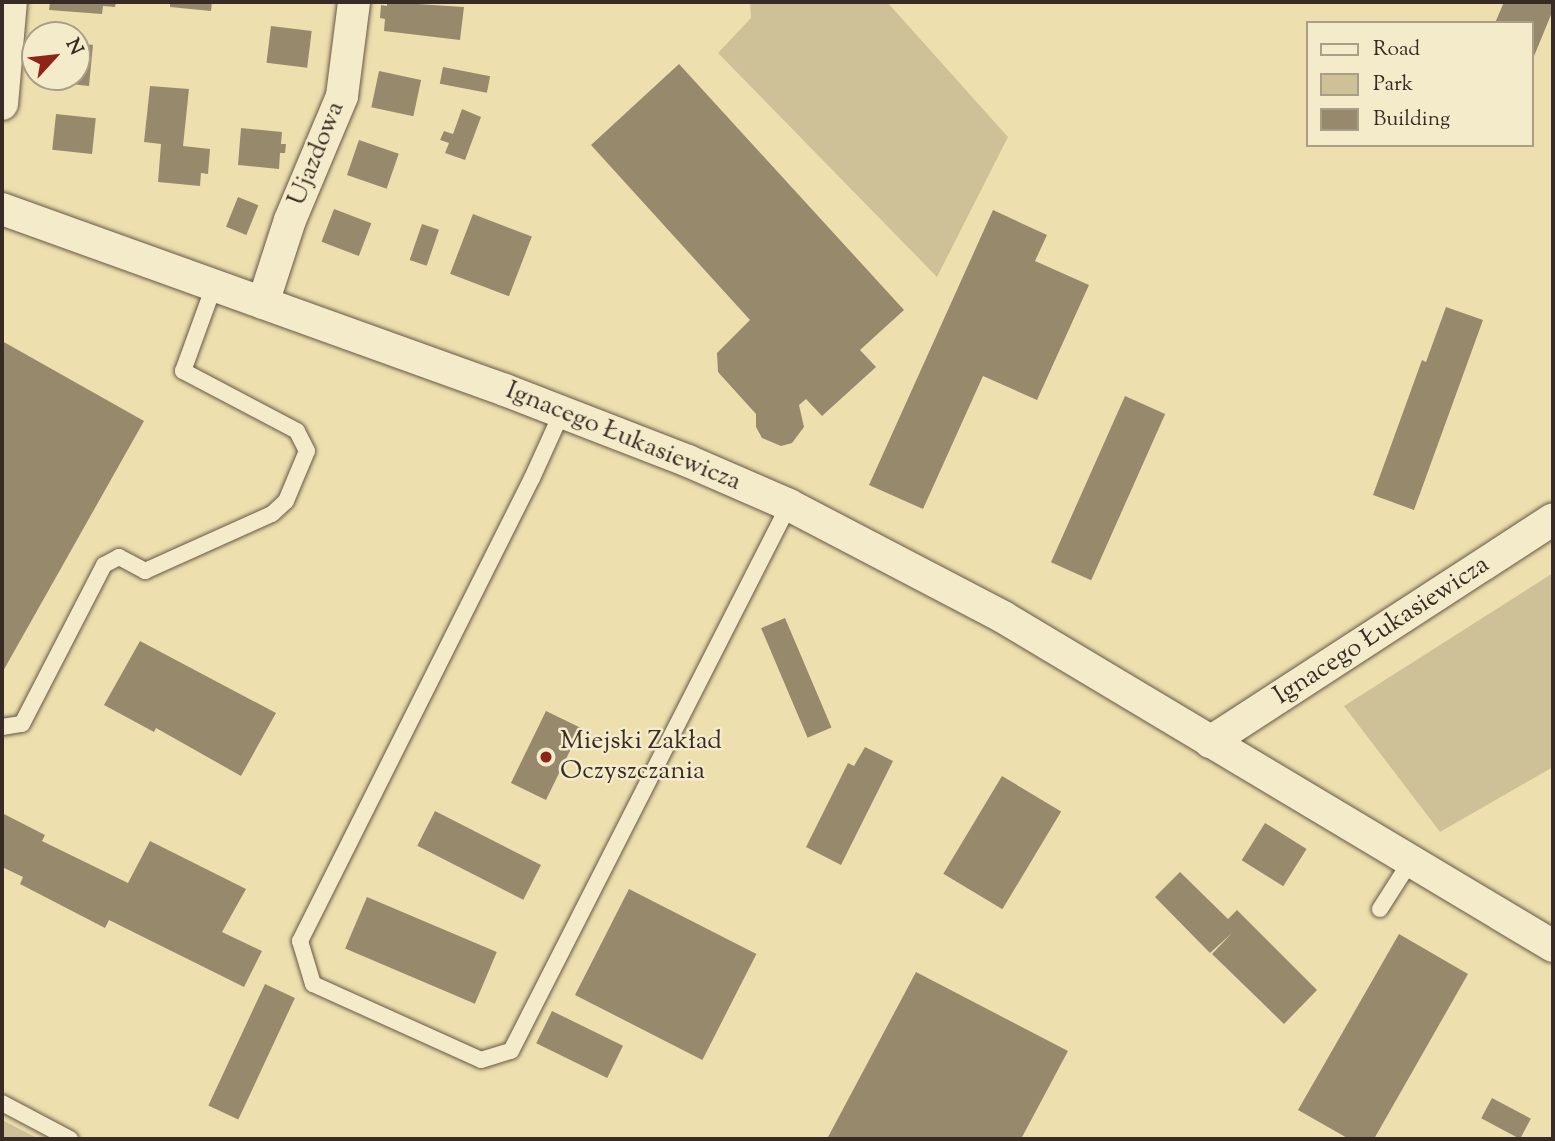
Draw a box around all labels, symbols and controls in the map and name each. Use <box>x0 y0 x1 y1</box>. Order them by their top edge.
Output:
north arrow <box>21 21 91 91</box>
legend <box>1306 21 1534 147</box>
text: N <box>58 34 89 60</box>
text: Road <box>1373 35 1420 65</box>
text: Park <box>1373 70 1413 100</box>
street label: Ujazdowa <box>282 97 352 211</box>
text: Building <box>1373 105 1450 135</box>
street label: Ignacego Łukasiewicza <box>501 376 745 498</box>
street label: Ignacego Łukasiewicza <box>1268 550 1496 712</box>
place label: Miejski Zakład Oczyszczania <box>560 726 722 788</box>
marker: Miejski Zakład Oczyszczania <box>538 749 554 765</box>

